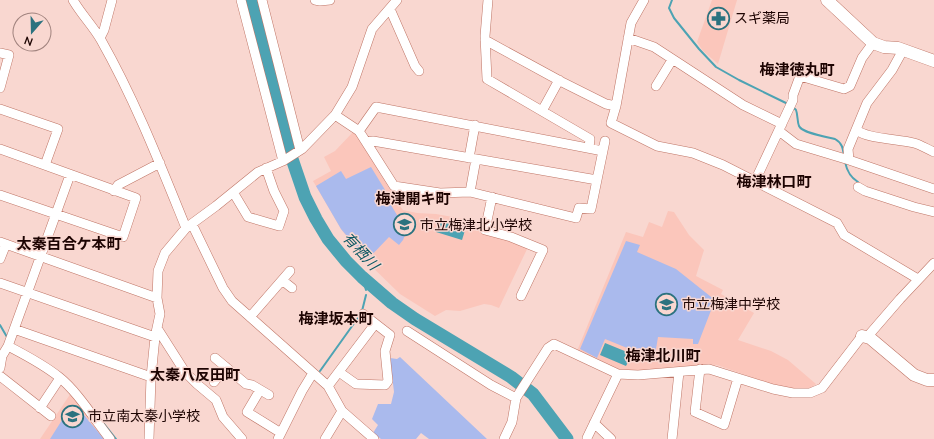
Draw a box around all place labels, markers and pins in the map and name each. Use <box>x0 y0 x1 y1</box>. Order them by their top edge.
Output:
pharmacy icon: スギ薬局 <box>706 5 732 31</box>
place label: スギ薬局 <box>734 9 790 27</box>
school or university icon: 市立梅津北小学校 <box>392 212 418 238</box>
place label: 市立梅津北小学校 <box>420 216 532 234</box>
school or university icon: 市立梅津中学校 <box>654 291 680 317</box>
place label: 市立梅津中学校 <box>682 295 780 313</box>
school or university icon: 市立南太秦小学校 <box>59 403 85 429</box>
place label: 市立南太秦小学校 <box>88 407 200 425</box>

